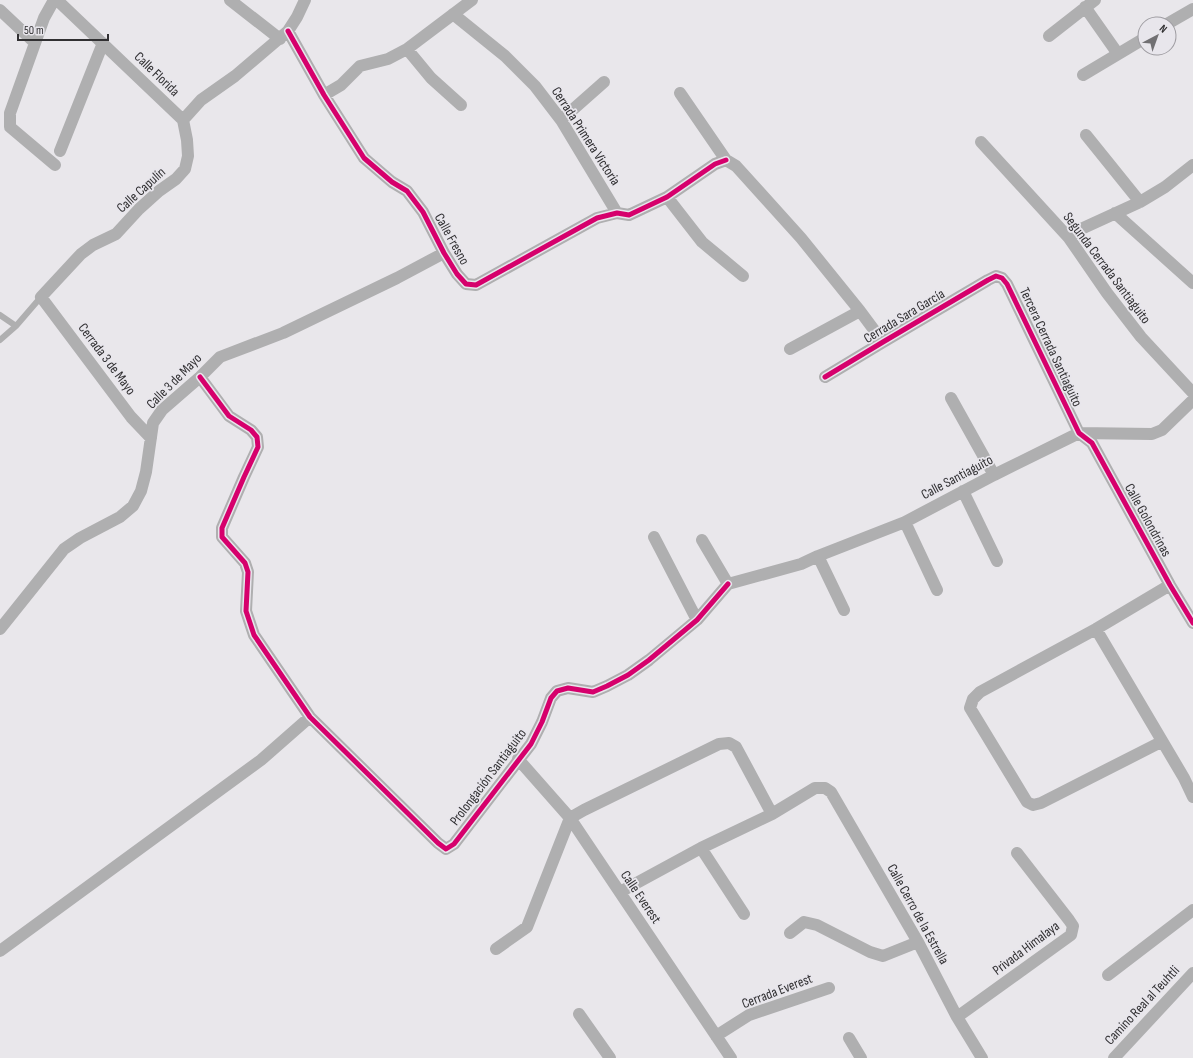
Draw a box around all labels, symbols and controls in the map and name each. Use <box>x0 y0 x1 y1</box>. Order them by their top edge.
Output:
scale bar <box>18 16 108 42</box>
north arrow <box>1137 16 1177 56</box>
text: N <box>1157 22 1170 36</box>
text: 50 m <box>24 23 44 38</box>
street label: Calle Florida <box>131 48 183 100</box>
street label: Cerrada Primera Victoria <box>548 84 624 188</box>
street label: Calle Capulín <box>113 164 169 216</box>
street label: Segunda Cerrada Santiaguito <box>1060 209 1155 327</box>
street label: Calle Fresno <box>431 210 473 268</box>
street label: Cerrada Sara García <box>860 285 948 347</box>
street label: Tercera Cerrada Santiaguito <box>1016 285 1086 409</box>
street label: Cerrada 3 de Mayo <box>74 320 140 398</box>
street label: Calle 3 de Mayo <box>143 350 205 412</box>
street label: Calle Santiaguito <box>918 451 996 503</box>
street label: Calle Golondrinas <box>1121 480 1175 560</box>
street label: Prolongación Santiaguito <box>446 725 530 829</box>
street label: Calle Cerro de la Estrella <box>883 861 953 967</box>
street label: Calle Everest <box>617 867 665 927</box>
street label: Privada Himalaya <box>989 917 1063 979</box>
street label: Camino Real al Teuhtli <box>1101 962 1183 1048</box>
street label: Cerrada Everest <box>739 970 815 1012</box>

